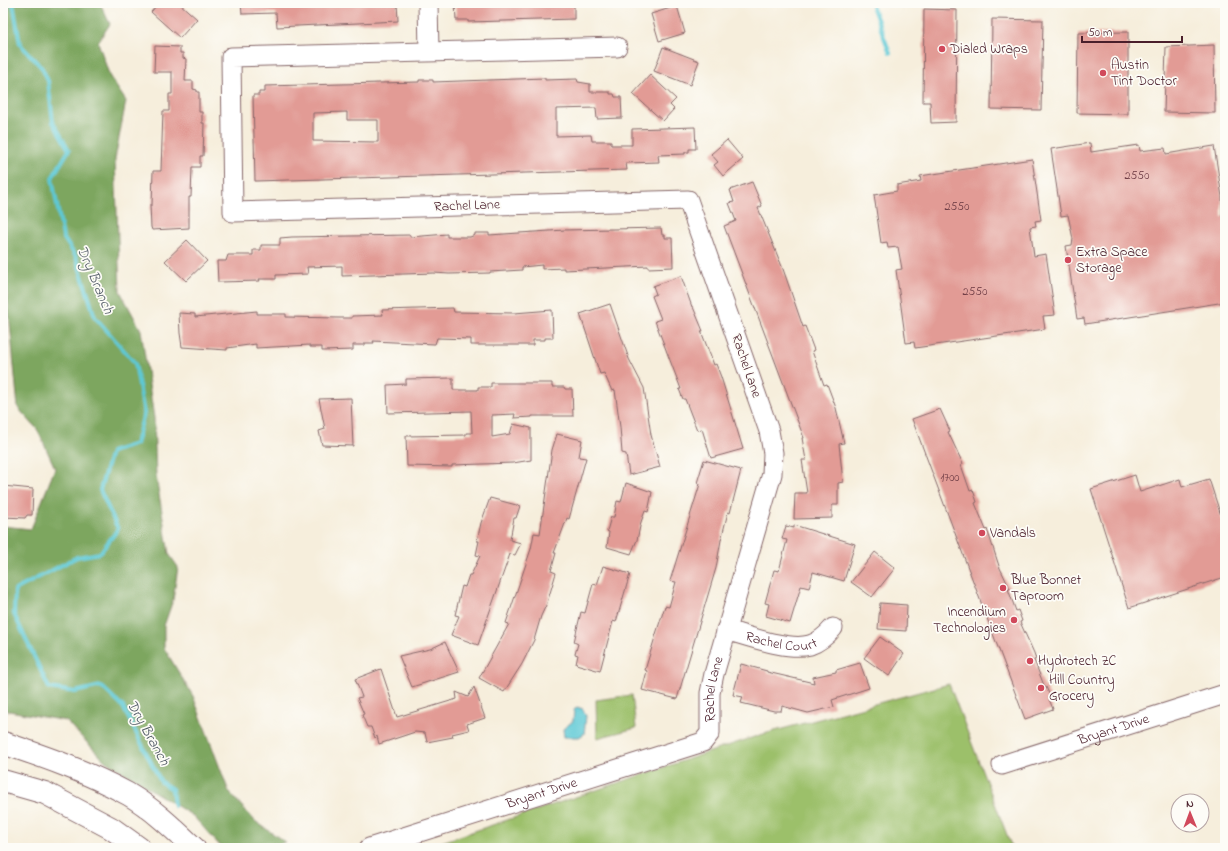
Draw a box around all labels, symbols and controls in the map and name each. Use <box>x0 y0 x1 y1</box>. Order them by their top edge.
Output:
scale bar <box>1082 18 1182 44</box>
text: 50 m <box>1088 24 1112 42</box>
place label: Dialed Wraps <box>949 39 1028 60</box>
marker: Dialed Wraps <box>937 44 947 54</box>
place label: Austin Tint Doctor <box>1111 55 1177 92</box>
marker: Austin Tint Doctor <box>1098 68 1108 78</box>
house number: 2550 <box>1125 167 1149 185</box>
street label: Rachel Lane <box>434 194 501 218</box>
house number: 2550 <box>945 198 969 216</box>
place label: Extra Space Storage <box>1076 242 1148 280</box>
water label: Dry Branch <box>70 243 119 319</box>
marker: Extra Space Storage <box>1063 255 1073 265</box>
house number: 2550 <box>963 283 987 301</box>
street label: Rachel Lane <box>725 331 767 401</box>
house number: 1700 <box>940 469 960 487</box>
place label: Vandals <box>989 523 1036 544</box>
marker: Vandals <box>977 528 987 538</box>
place label: Blue Bonnet Taproom <box>1010 570 1081 607</box>
marker: Blue Bonnet Taproom <box>998 583 1008 593</box>
place label: Incendium Technologies <box>933 602 1006 640</box>
marker: Incendium Technologies <box>1009 615 1019 625</box>
street label: Rachel Court <box>743 626 821 657</box>
place label: Hydrotech ZC <box>1038 651 1117 673</box>
street label: Rachel Lane <box>700 653 729 722</box>
marker: Hydrotech ZC <box>1025 656 1035 666</box>
place label: Hill Country Grocery <box>1049 670 1115 708</box>
marker: Hill Country Grocery <box>1036 683 1046 693</box>
water label: Dry Branch <box>120 696 175 771</box>
street label: Bryant Drive <box>1074 708 1152 751</box>
street label: Bryant Drive <box>502 772 580 815</box>
north arrow <box>1170 793 1210 833</box>
text: N <box>1186 796 1194 812</box>

